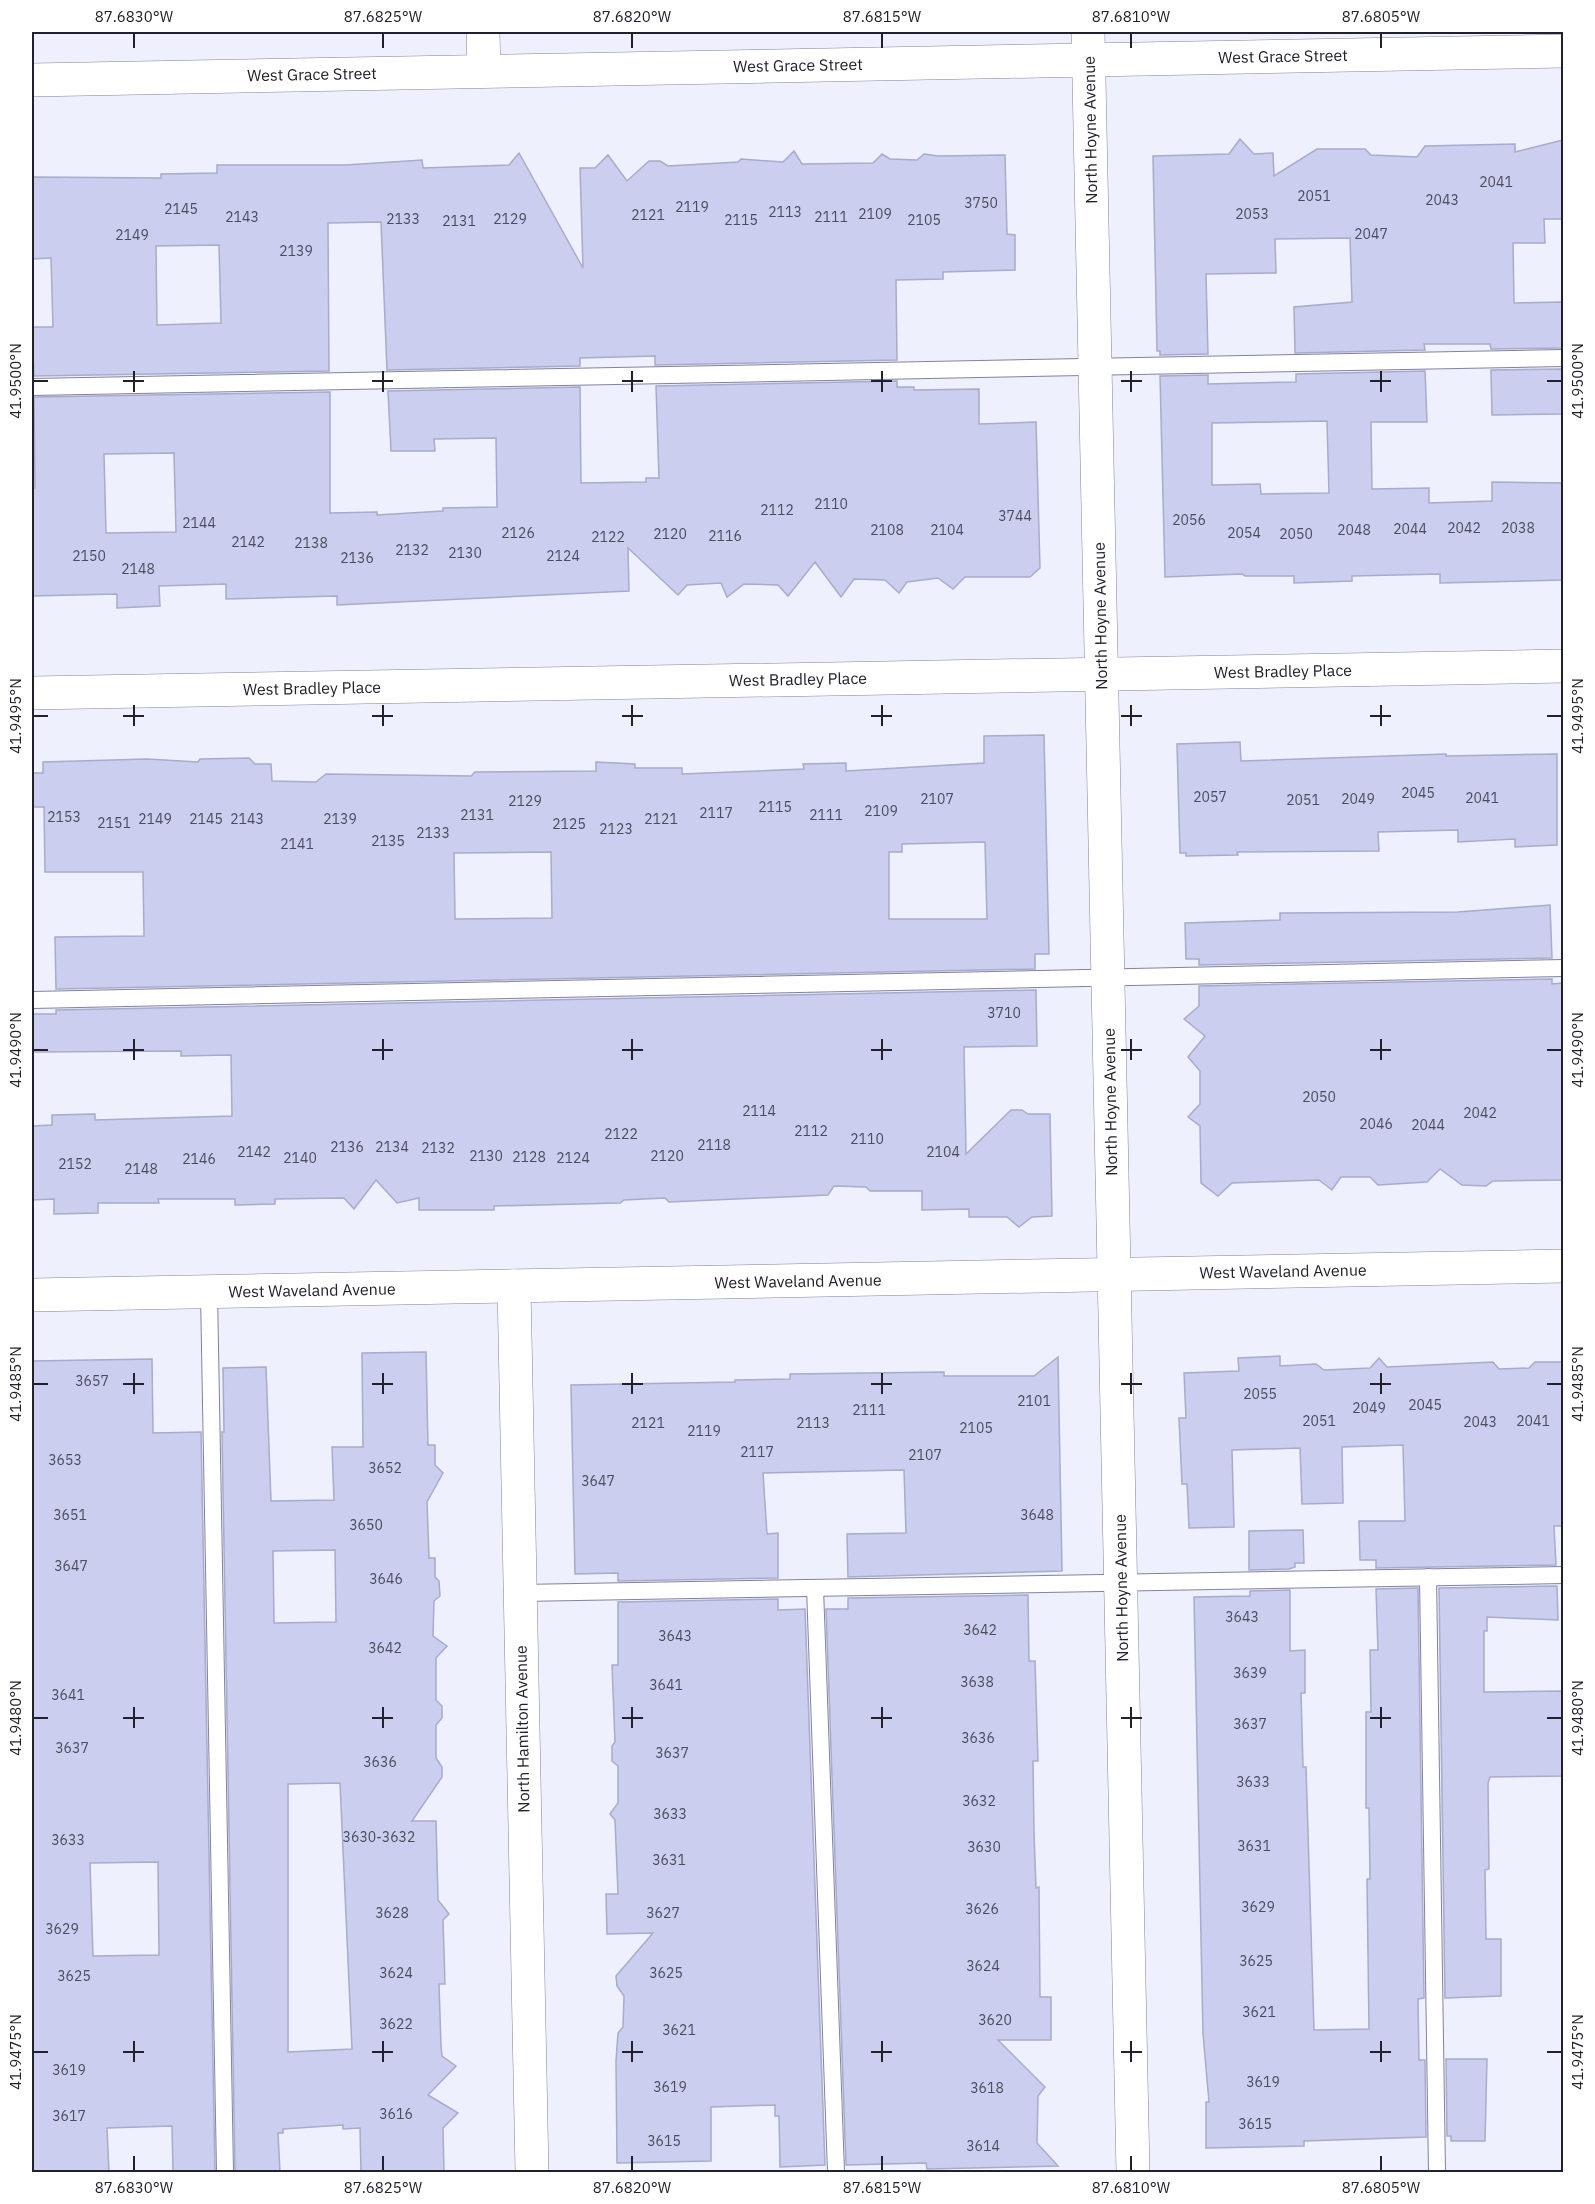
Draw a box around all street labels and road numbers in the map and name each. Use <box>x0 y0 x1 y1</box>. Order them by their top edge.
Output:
street label: West Grace Street <box>1218 45 1348 67</box>
street label: West Grace Street <box>733 54 863 76</box>
street label: North Hoyne Avenue <box>1079 56 1101 204</box>
street label: West Grace Street <box>247 63 377 85</box>
street label: North Hoyne Avenue <box>1089 542 1111 690</box>
street label: West Bradley Place <box>1214 660 1352 682</box>
street label: West Bradley Place <box>729 668 867 690</box>
street label: West Bradley Place <box>243 677 381 699</box>
street label: North Hoyne Avenue <box>1099 1028 1121 1176</box>
street label: West Waveland Avenue <box>1199 1260 1367 1282</box>
street label: West Waveland Avenue <box>714 1270 882 1292</box>
street label: West Waveland Avenue <box>228 1279 396 1301</box>
street label: North Hoyne Avenue <box>1110 1514 1132 1662</box>
street label: North Hamilton Avenue <box>511 1645 533 1813</box>

